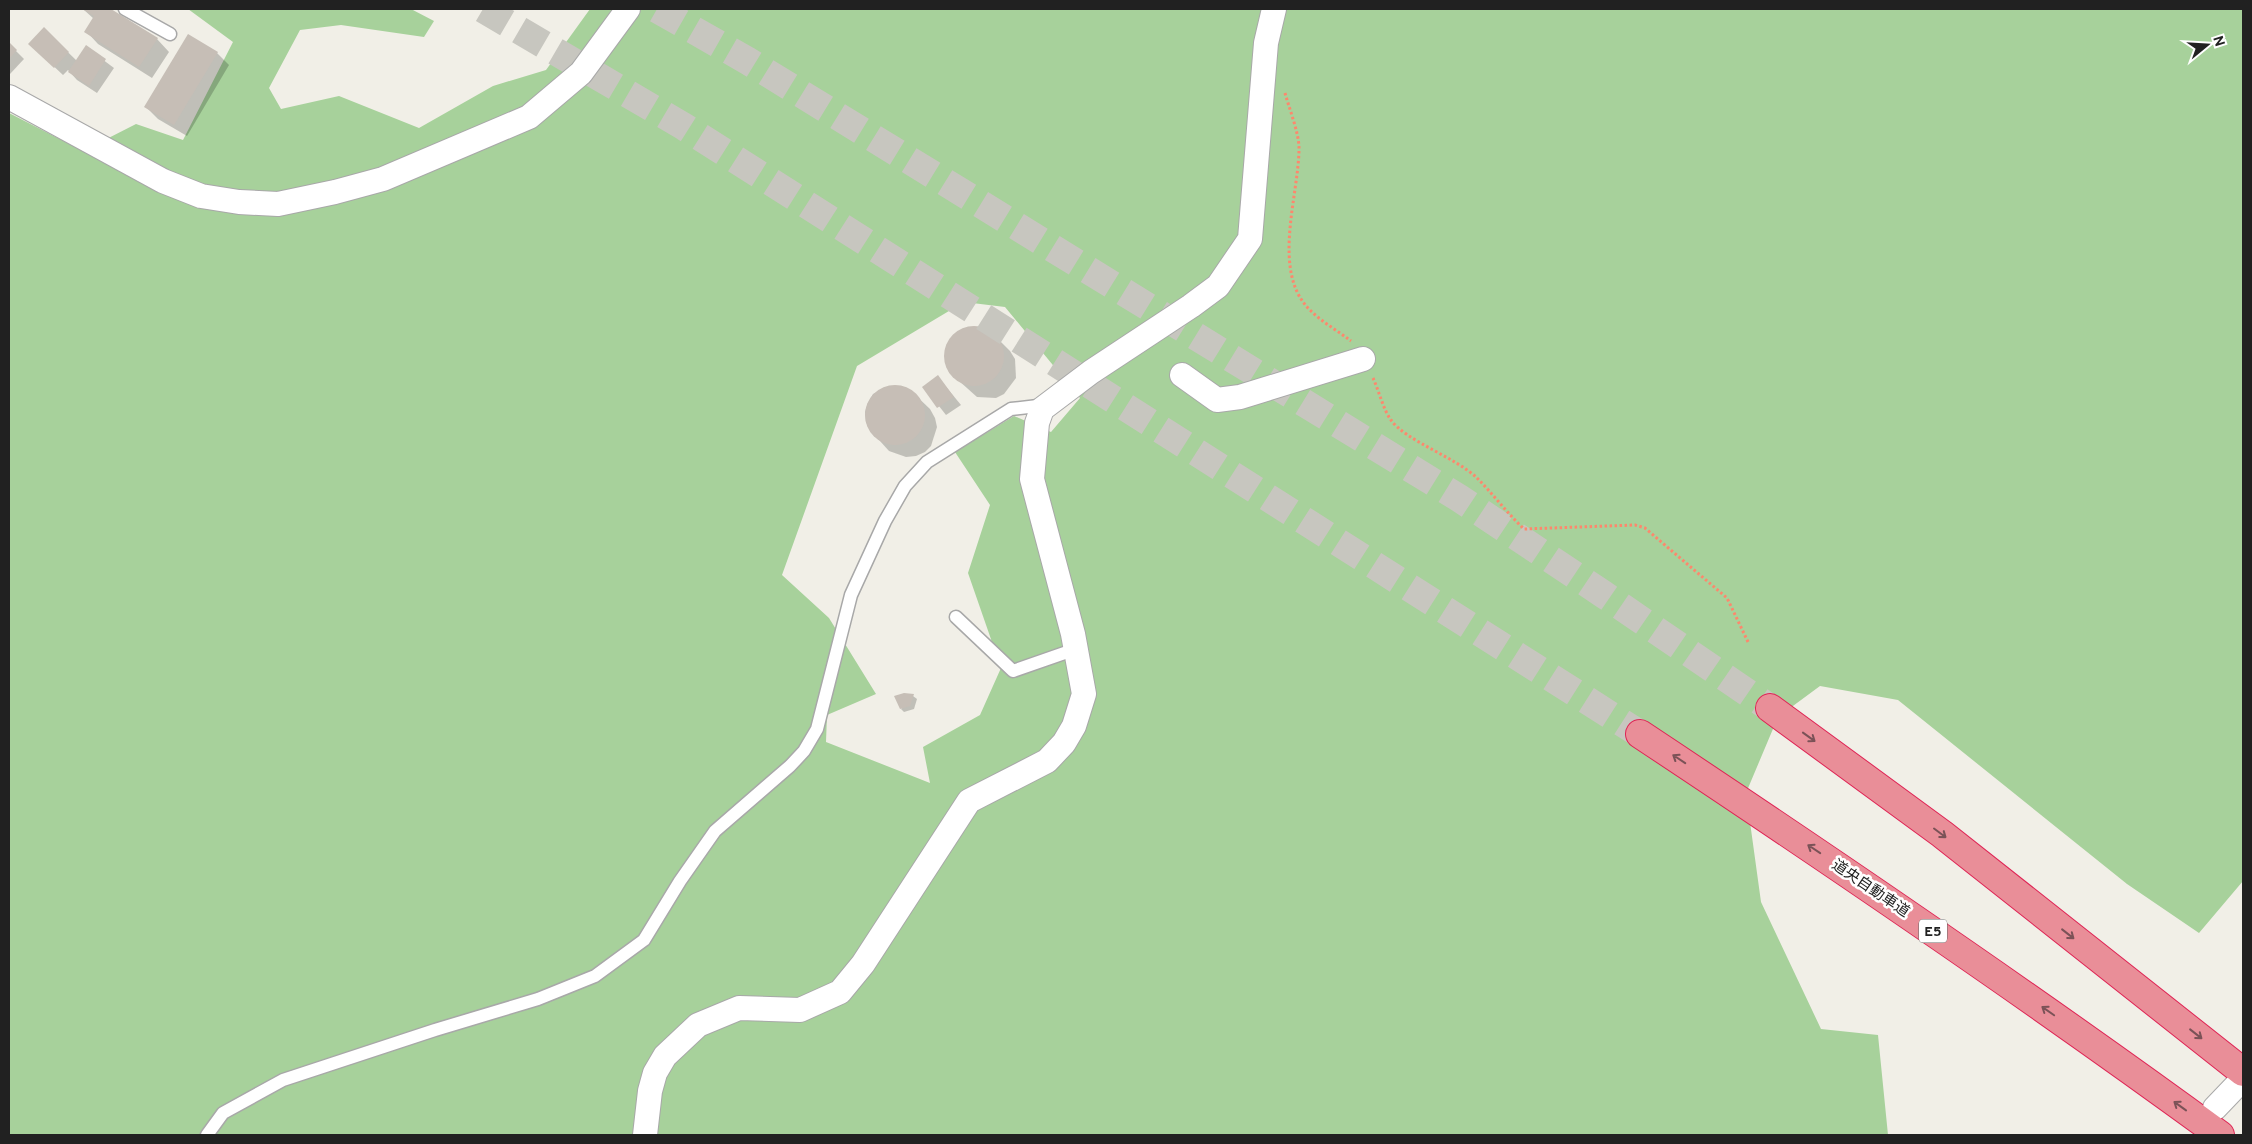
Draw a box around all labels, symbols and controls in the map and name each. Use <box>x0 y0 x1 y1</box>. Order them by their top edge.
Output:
north arrow <box>2182 20 2232 70</box>
text: N <box>2208 34 2228 49</box>
one-way arrow <box>1802 732 1816 742</box>
one-way arrow <box>1672 754 1686 764</box>
one-way arrow <box>1933 828 1947 838</box>
one-way arrow <box>1807 844 1821 855</box>
street label: 道央自動車道 <box>1828 856 1913 922</box>
road number: E5 <box>1919 919 1947 942</box>
one-way arrow <box>2061 928 2074 939</box>
one-way arrow <box>2042 1006 2056 1016</box>
one-way arrow <box>2189 1029 2202 1040</box>
one-way arrow <box>2174 1101 2187 1112</box>

